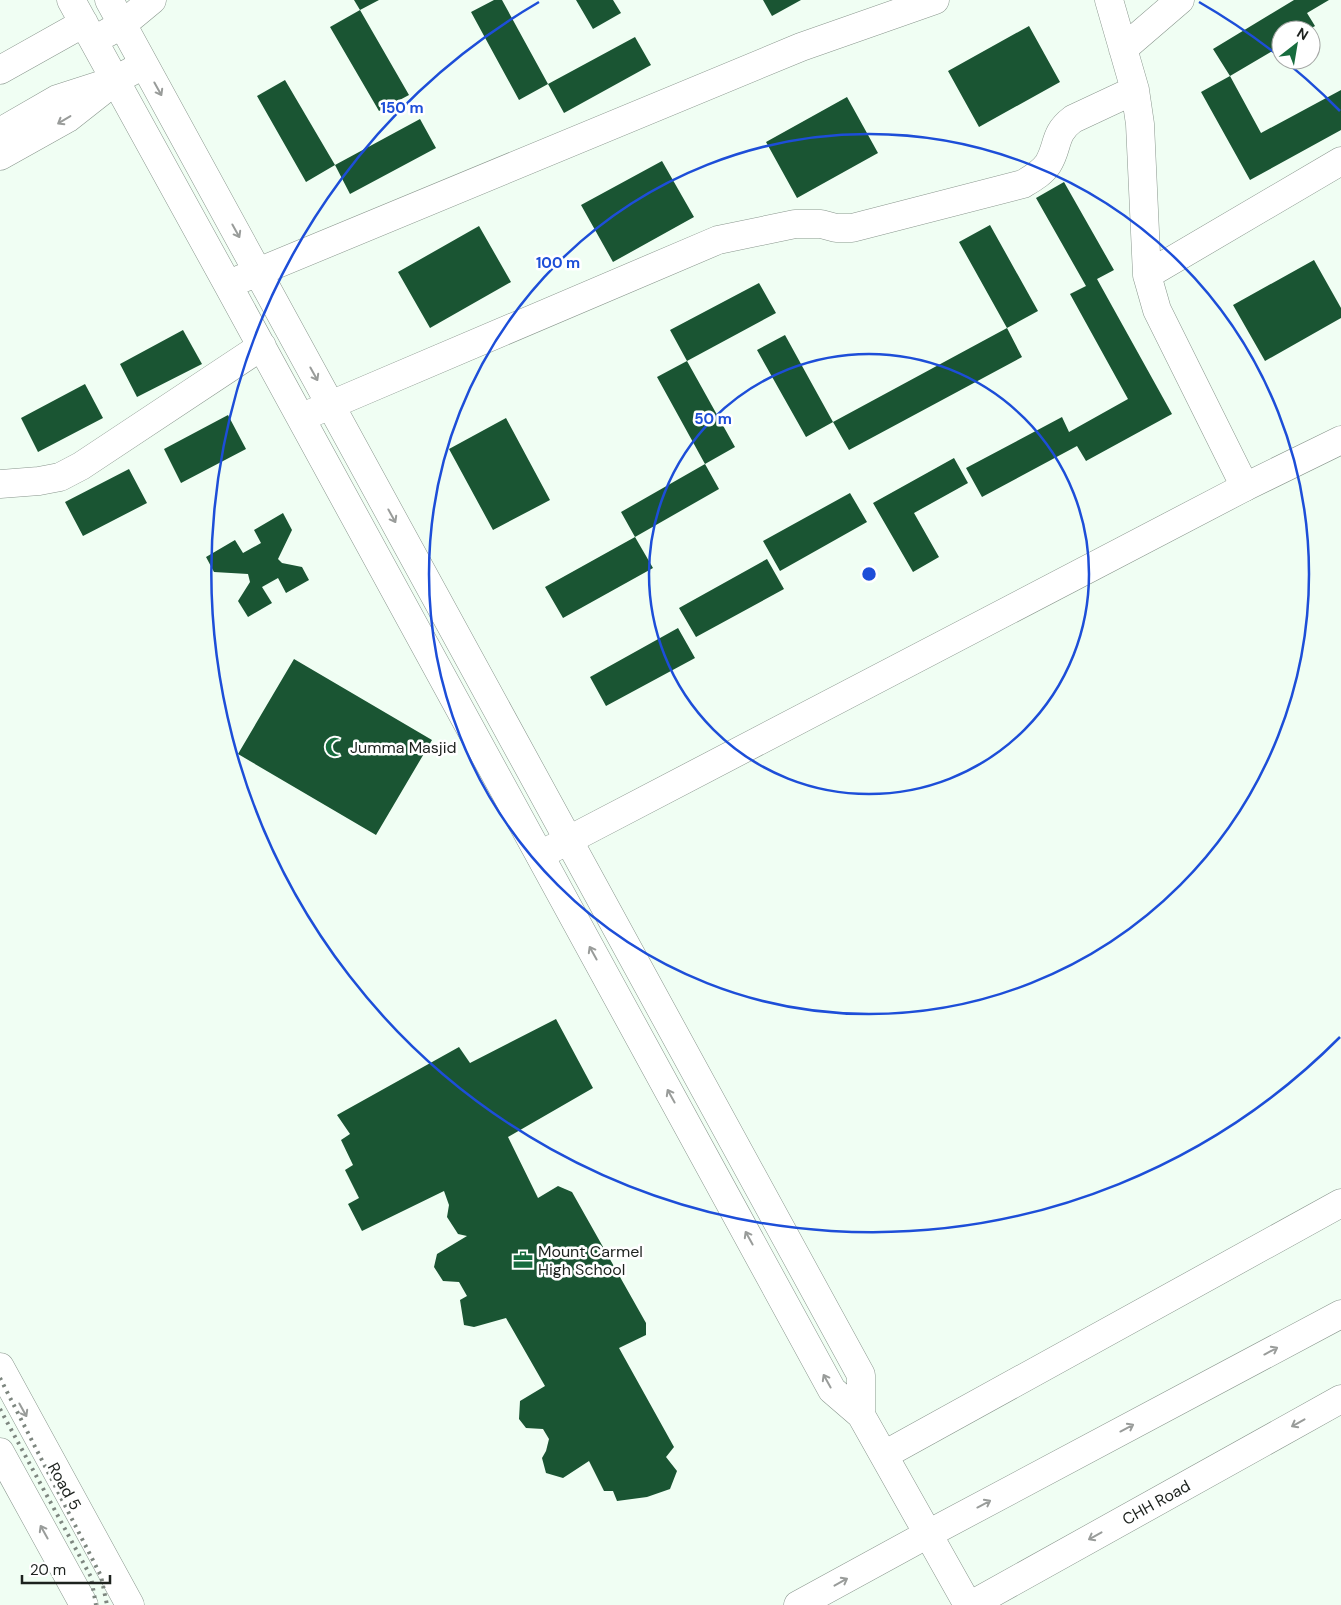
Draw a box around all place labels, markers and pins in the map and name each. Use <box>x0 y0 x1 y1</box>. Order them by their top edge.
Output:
centre of rings <box>860 565 878 583</box>
mosque icon: Jumma Masjid <box>324 736 346 758</box>
place label: Jumma Masjid <box>350 737 457 758</box>
place label: Mount Carmel High School <box>538 1241 643 1280</box>
office icon: Mount Carmel High School <box>512 1249 534 1271</box>

